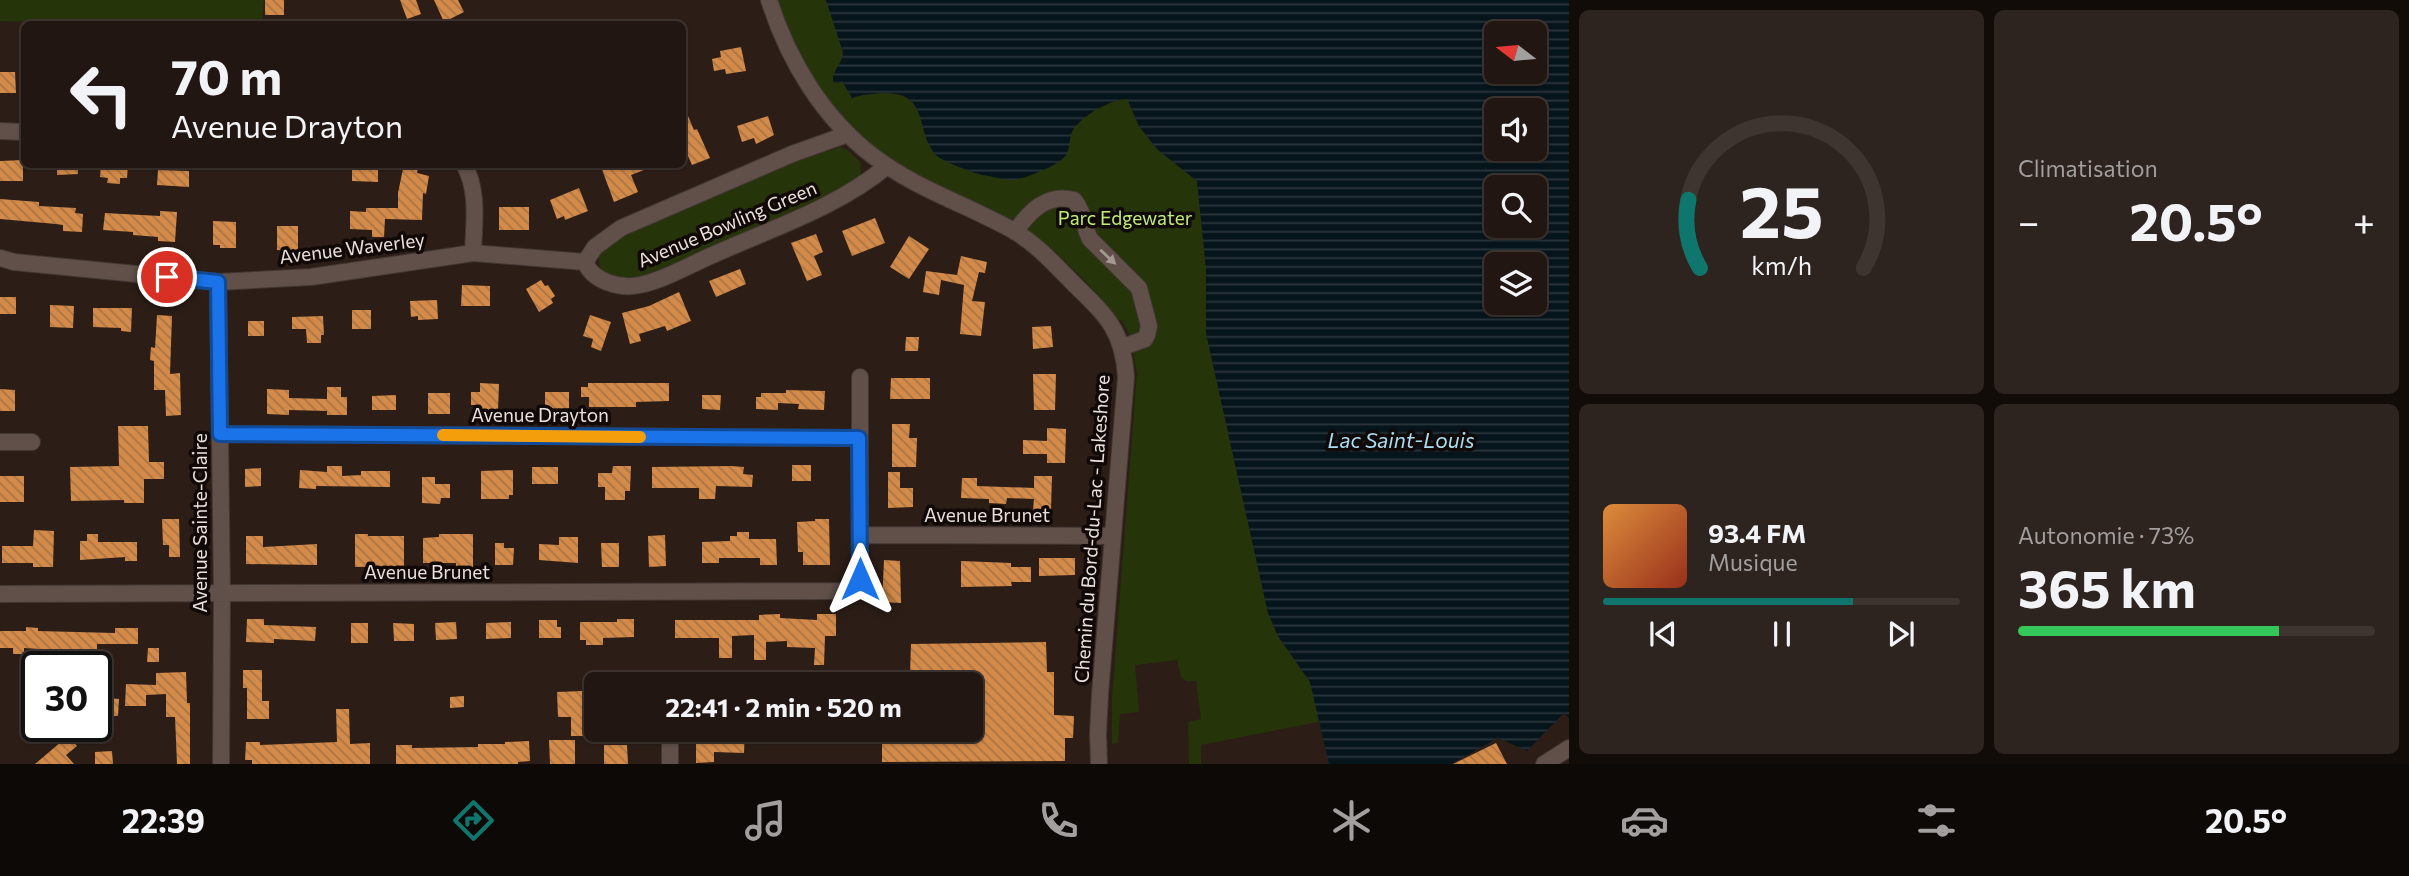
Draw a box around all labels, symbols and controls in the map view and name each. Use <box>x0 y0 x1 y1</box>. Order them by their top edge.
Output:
north arrow <box>1484 21 1547 84</box>
map controls <box>1484 21 1547 315</box>
text: 70 m <box>171 45 282 105</box>
icon: left <box>56 49 147 140</box>
button: sound <box>1484 98 1547 161</box>
text: Avenue Drayton <box>171 105 403 145</box>
text: Climatisation <box>2018 154 2158 182</box>
text: 25 <box>1740 164 1823 253</box>
street label: Avenue Bowling Green <box>634 175 820 272</box>
button: search <box>1484 175 1547 238</box>
text: 20.5° <box>2129 188 2263 252</box>
text: − <box>2018 197 2040 244</box>
text: + <box>2353 197 2375 244</box>
park label: Parc Edgewater <box>1058 206 1193 229</box>
street label: Avenue Waverley <box>278 227 426 268</box>
pin <box>137 247 197 307</box>
one-way arrow <box>1099 248 1116 264</box>
text: km/h <box>1751 250 1812 280</box>
button: layers <box>1484 252 1547 315</box>
icon: arrive <box>148 258 186 296</box>
street label: Chemin du Bord-du-Lac - Lakeshore <box>1069 374 1114 684</box>
street label: Avenue Drayton <box>471 403 609 426</box>
water label: Lac Saint-Louis <box>1328 427 1474 452</box>
street label: Avenue Sainte-Claire <box>188 433 211 613</box>
street label: Avenue Brunet <box>924 503 1050 526</box>
text: 93.4 FM <box>1708 517 1806 548</box>
text: Autonomie · 73% <box>2018 521 2194 549</box>
position arrow <box>823 542 897 616</box>
text: Musique <box>1708 548 1798 576</box>
text: 365 km <box>2018 555 2196 619</box>
street label: Avenue Brunet <box>364 560 490 583</box>
icon: previous <box>1644 615 1682 653</box>
icon: pause <box>1763 615 1801 653</box>
icon: next <box>1882 615 1920 653</box>
speed limit sign: 30 <box>21 651 112 742</box>
text: 22:41 · 2 min · 520 m <box>665 691 902 722</box>
icon: directions <box>449 796 498 845</box>
icon: music <box>741 796 790 845</box>
icon: phone <box>1034 796 1083 845</box>
icon: climate <box>1327 796 1376 845</box>
icon: car <box>1620 796 1669 845</box>
icon: filters <box>1912 796 1961 845</box>
text: 22:39 <box>122 800 205 840</box>
text: 20.5° <box>2205 800 2287 840</box>

